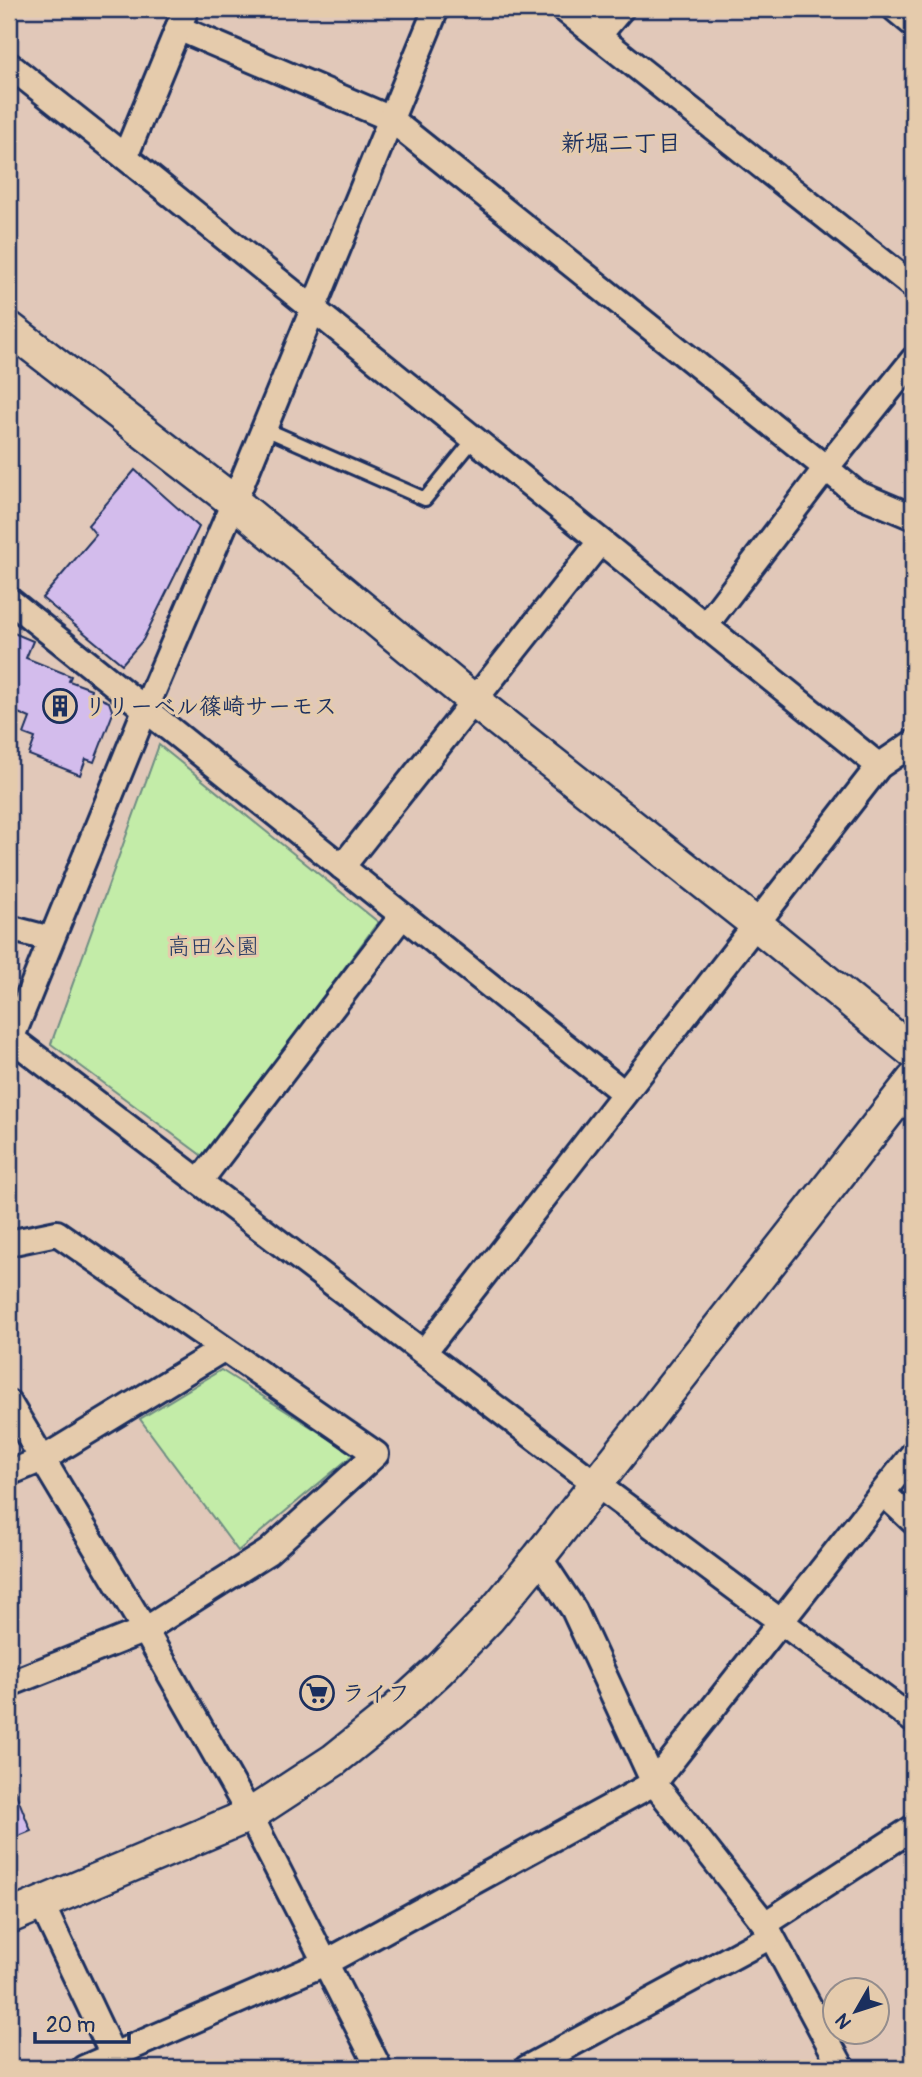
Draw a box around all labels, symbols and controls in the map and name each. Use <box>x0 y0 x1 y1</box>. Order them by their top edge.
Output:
district label: 新堀二丁目 <box>561 129 681 158</box>
building icon: リリーベル篠崎サーモス <box>41 687 79 725</box>
place label: リリーベル篠崎サーモス <box>84 692 337 721</box>
park label: 高田公園 <box>167 932 259 961</box>
supermarket icon: ライフ <box>298 1674 336 1712</box>
place label: ライフ <box>342 1679 411 1708</box>
north arrow <box>820 1976 890 2046</box>
scale bar <box>35 2000 130 2044</box>
text: N <box>830 2008 857 2034</box>
text: 20 m <box>46 2012 95 2039</box>

